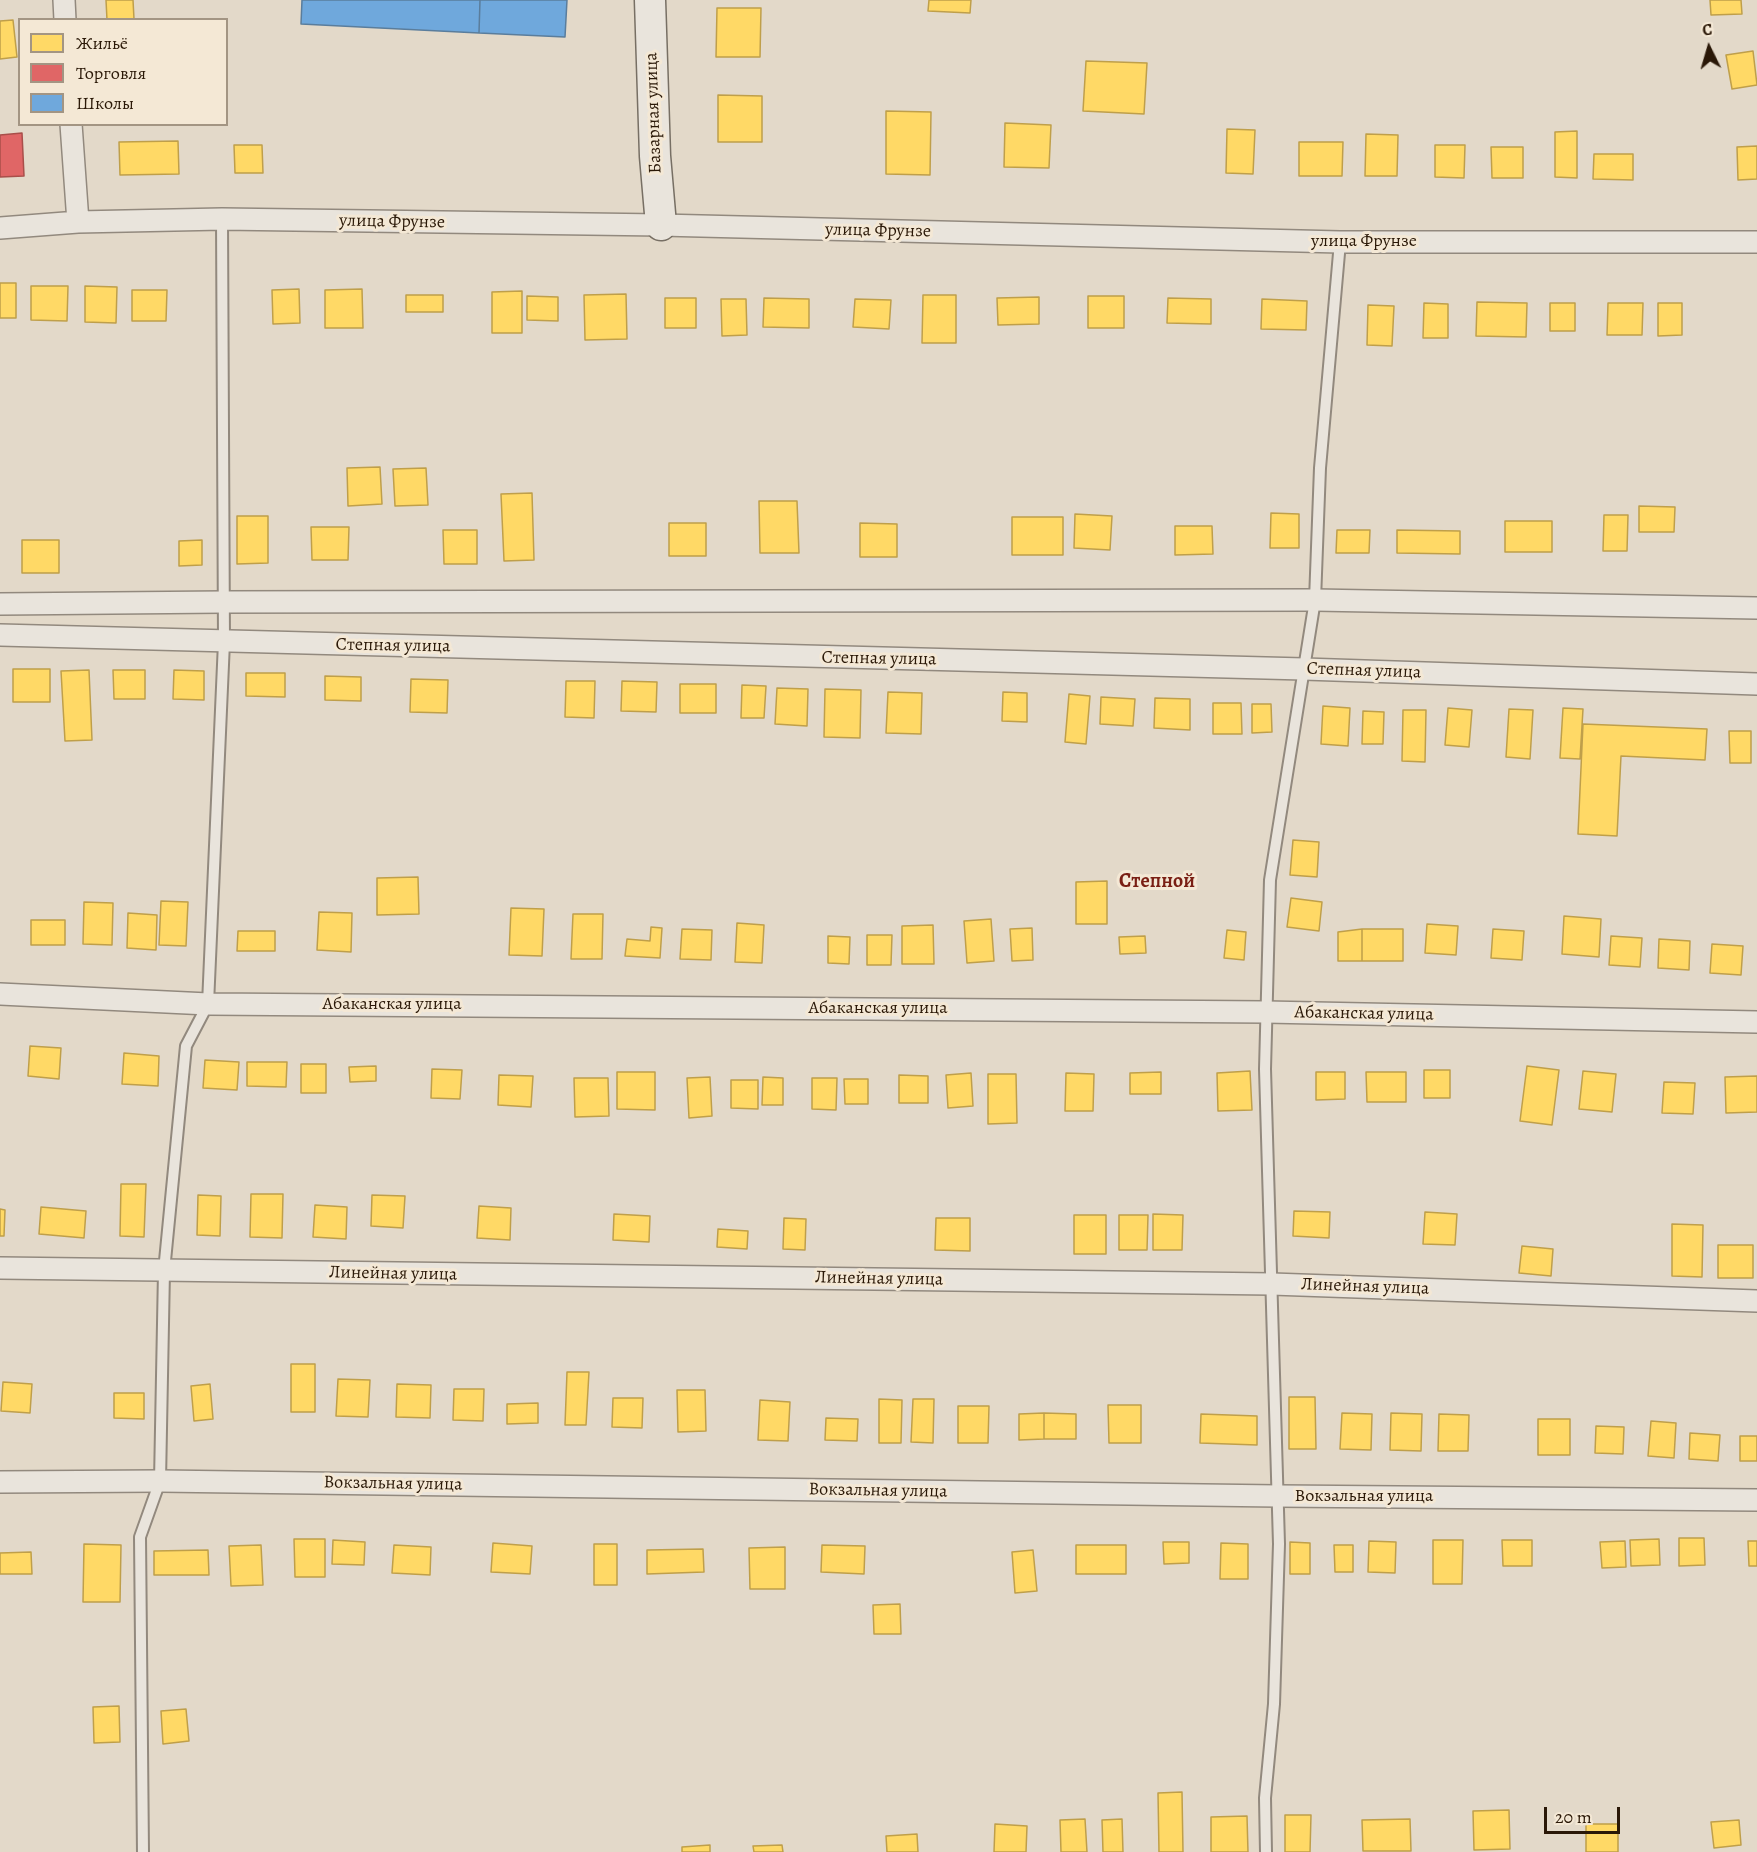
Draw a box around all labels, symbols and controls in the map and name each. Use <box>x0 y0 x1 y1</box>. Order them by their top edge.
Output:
legend <box>18 18 228 126</box>
north arrow <box>1679 18 1739 78</box>
text: С <box>1702 19 1713 41</box>
text: Жильё <box>76 31 128 55</box>
street label: Базарная улица <box>641 52 667 174</box>
text: Торговля <box>76 61 146 85</box>
text: Школы <box>76 91 134 115</box>
street label: улица Фрунзе <box>339 210 445 234</box>
street label: улица Фрунзе <box>825 219 931 243</box>
street label: улица Фрунзе <box>1311 231 1417 253</box>
street label: Степная улица <box>335 634 451 658</box>
street label: Степная улица <box>821 647 937 671</box>
street label: Степная улица <box>1306 658 1422 684</box>
district label: Степной <box>1119 870 1195 894</box>
street label: Абаканская улица <box>322 994 462 1016</box>
street label: Абаканская улица <box>808 998 948 1020</box>
street label: Абаканская улица <box>1294 1002 1434 1026</box>
street label: Линейная улица <box>329 1262 457 1286</box>
street label: Линейная улица <box>815 1267 943 1291</box>
street label: Линейная улица <box>1301 1274 1429 1300</box>
street label: Вокзальная улица <box>323 1472 463 1496</box>
street label: Вокзальная улица <box>808 1479 948 1503</box>
street label: Вокзальная улица <box>1295 1486 1433 1508</box>
scale bar <box>1547 1795 1624 1833</box>
text: 20 m <box>1555 1805 1592 1829</box>

